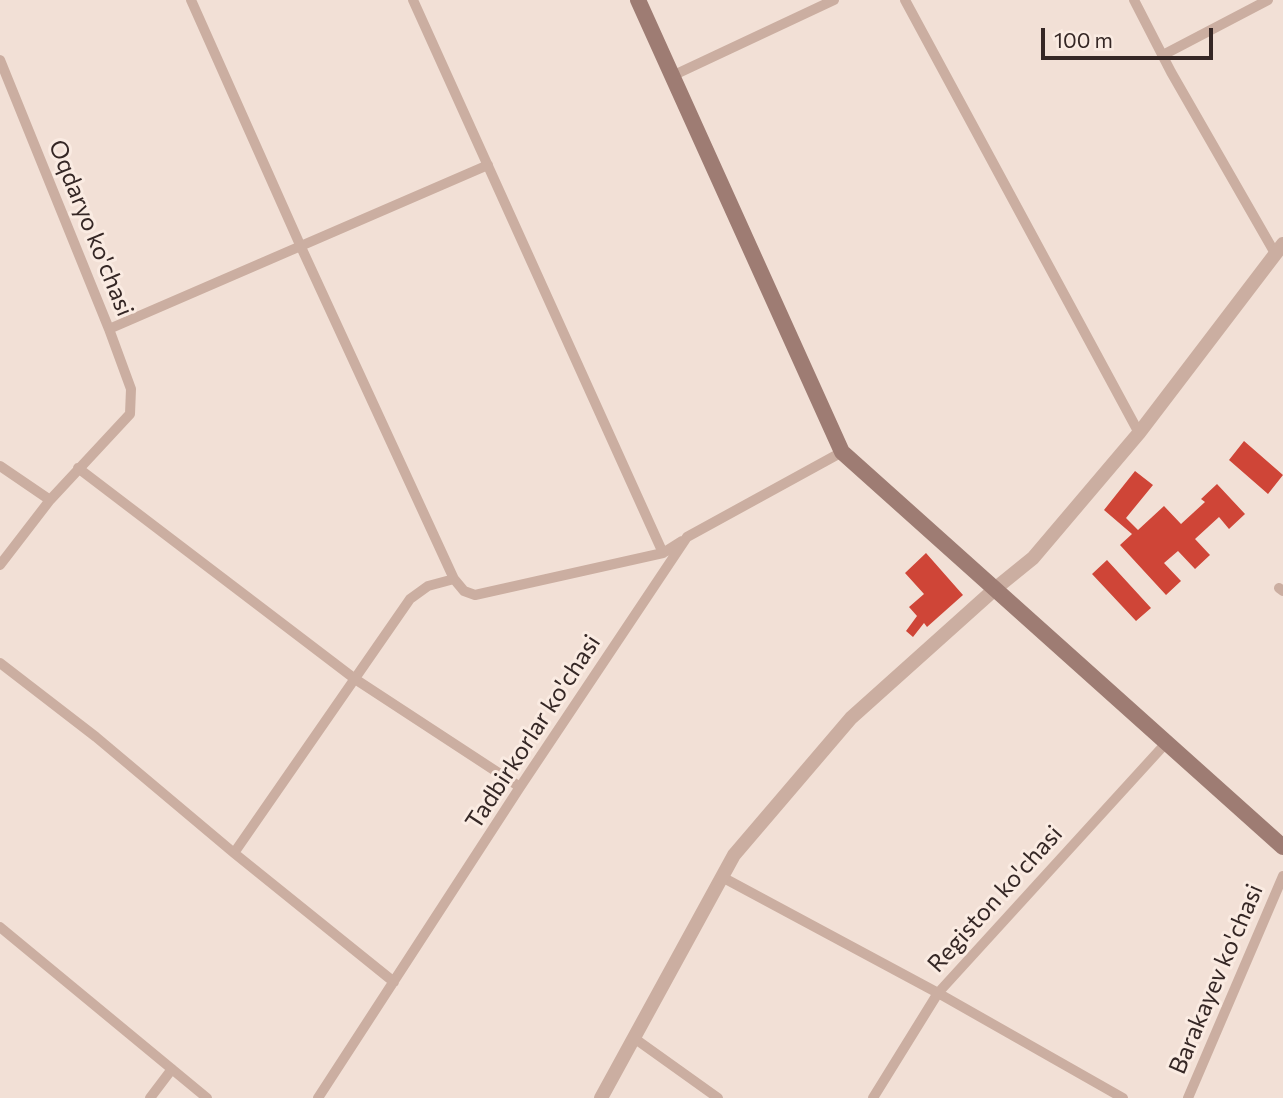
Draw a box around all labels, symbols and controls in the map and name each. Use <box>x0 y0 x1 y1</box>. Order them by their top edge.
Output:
scale bar <box>1045 14 1216 58</box>
text: 100 m <box>1054 27 1113 52</box>
street label: Oqdaryo ko'chasi <box>43 136 139 320</box>
street label: Tadbirkorlar ko'chasi <box>459 629 607 835</box>
street label: Registon ko'chasi <box>922 820 1068 978</box>
street label: Barakayev ko'chasi <box>1163 880 1269 1078</box>

